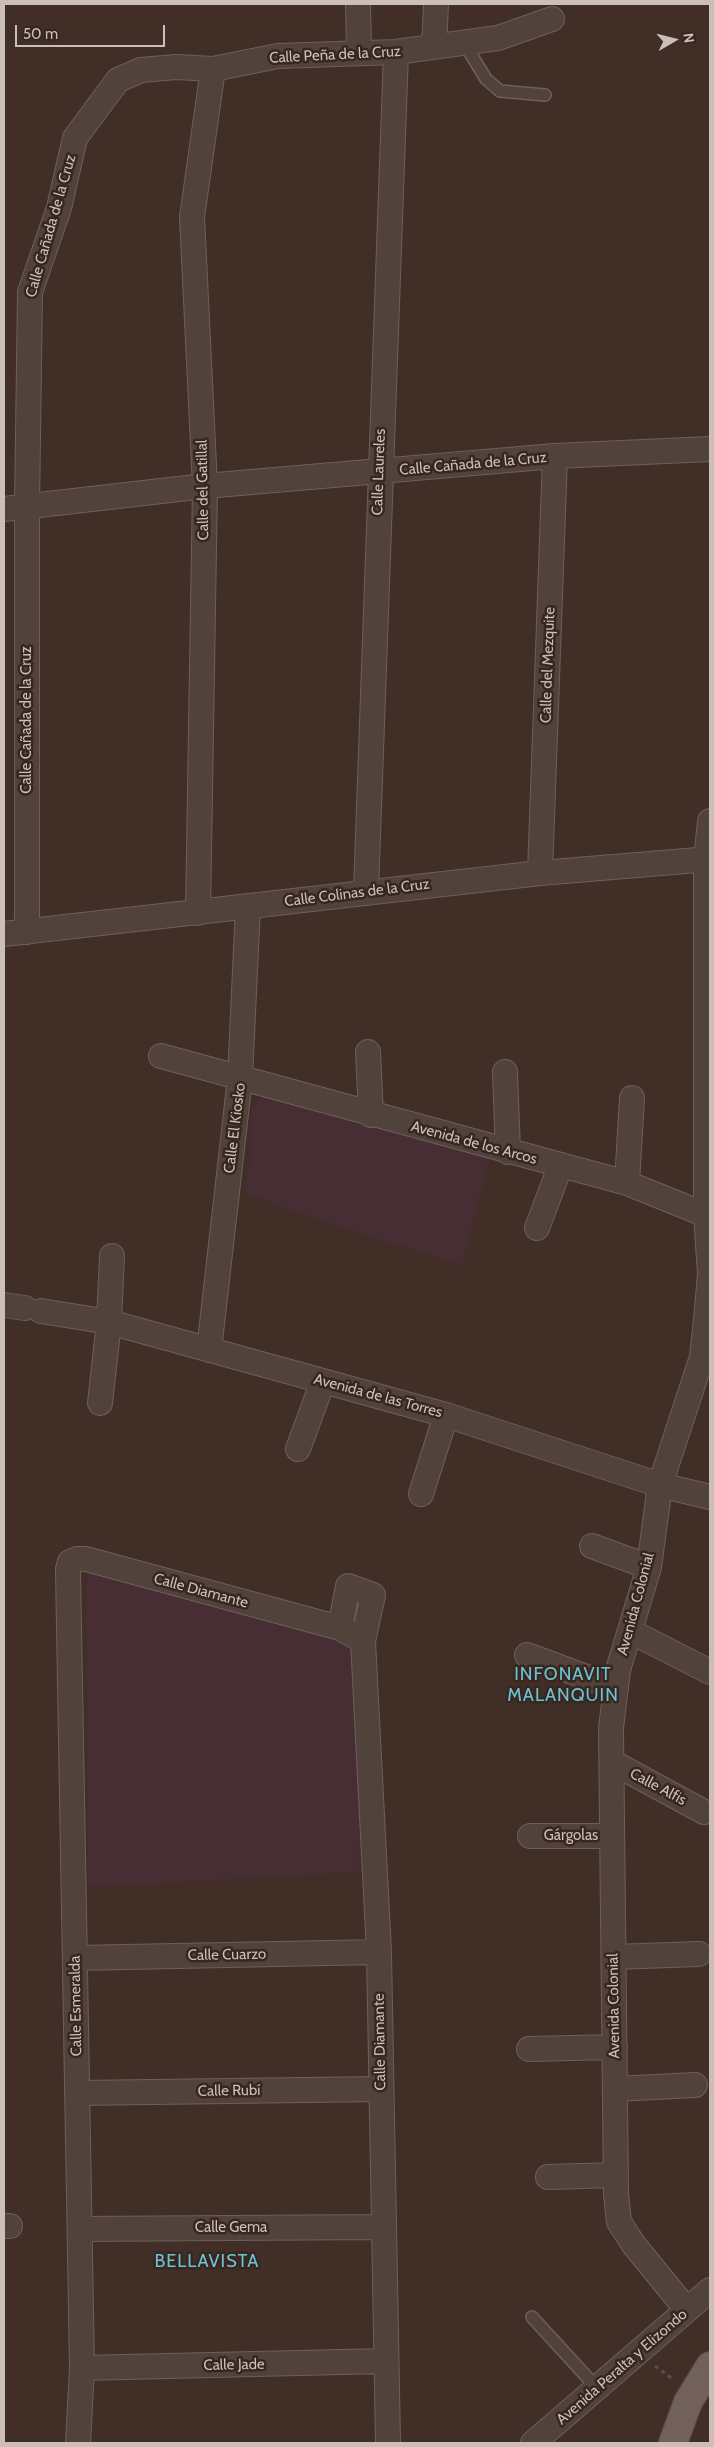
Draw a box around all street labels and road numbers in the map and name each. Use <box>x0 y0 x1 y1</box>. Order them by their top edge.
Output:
street label: Calle Peña de la Cruz <box>269 43 401 67</box>
street label: Calle Cañada de la Cruz <box>22 153 80 299</box>
street label: Calle Laureles <box>368 428 390 516</box>
street label: Calle del Gatillal <box>193 440 213 540</box>
street label: Calle Cañada de la Cruz <box>399 449 547 479</box>
street label: Calle del Mezquite <box>537 607 559 723</box>
street label: Calle Cañada de la Cruz <box>18 646 36 794</box>
street label: Calle Colinas de la Cruz <box>283 875 431 911</box>
street label: Calle El Kiosko <box>221 1082 249 1174</box>
street label: Avenida de los Arcos <box>409 1118 539 1168</box>
street label: Avenida de las Torres <box>312 1370 444 1422</box>
street label: Avenida Colonial <box>614 1551 658 1657</box>
street label: Calle Diamante <box>152 1570 250 1612</box>
street label: Calle Alfis <box>627 1765 689 1809</box>
street label: Gárgolas <box>544 1827 598 1845</box>
street label: Calle Cuarzo <box>188 1945 266 1965</box>
street label: Avenida Colonial <box>604 1953 624 2059</box>
street label: Calle Esmeralda <box>66 1956 86 2056</box>
street label: Calle Diamante <box>370 1993 390 2091</box>
street label: Calle Rubí <box>197 2081 261 2101</box>
street label: Calle Gema <box>195 2219 267 2237</box>
street label: Avenida Peralta y Elizondo <box>553 2305 691 2429</box>
street label: Calle Jade <box>203 2355 265 2375</box>

